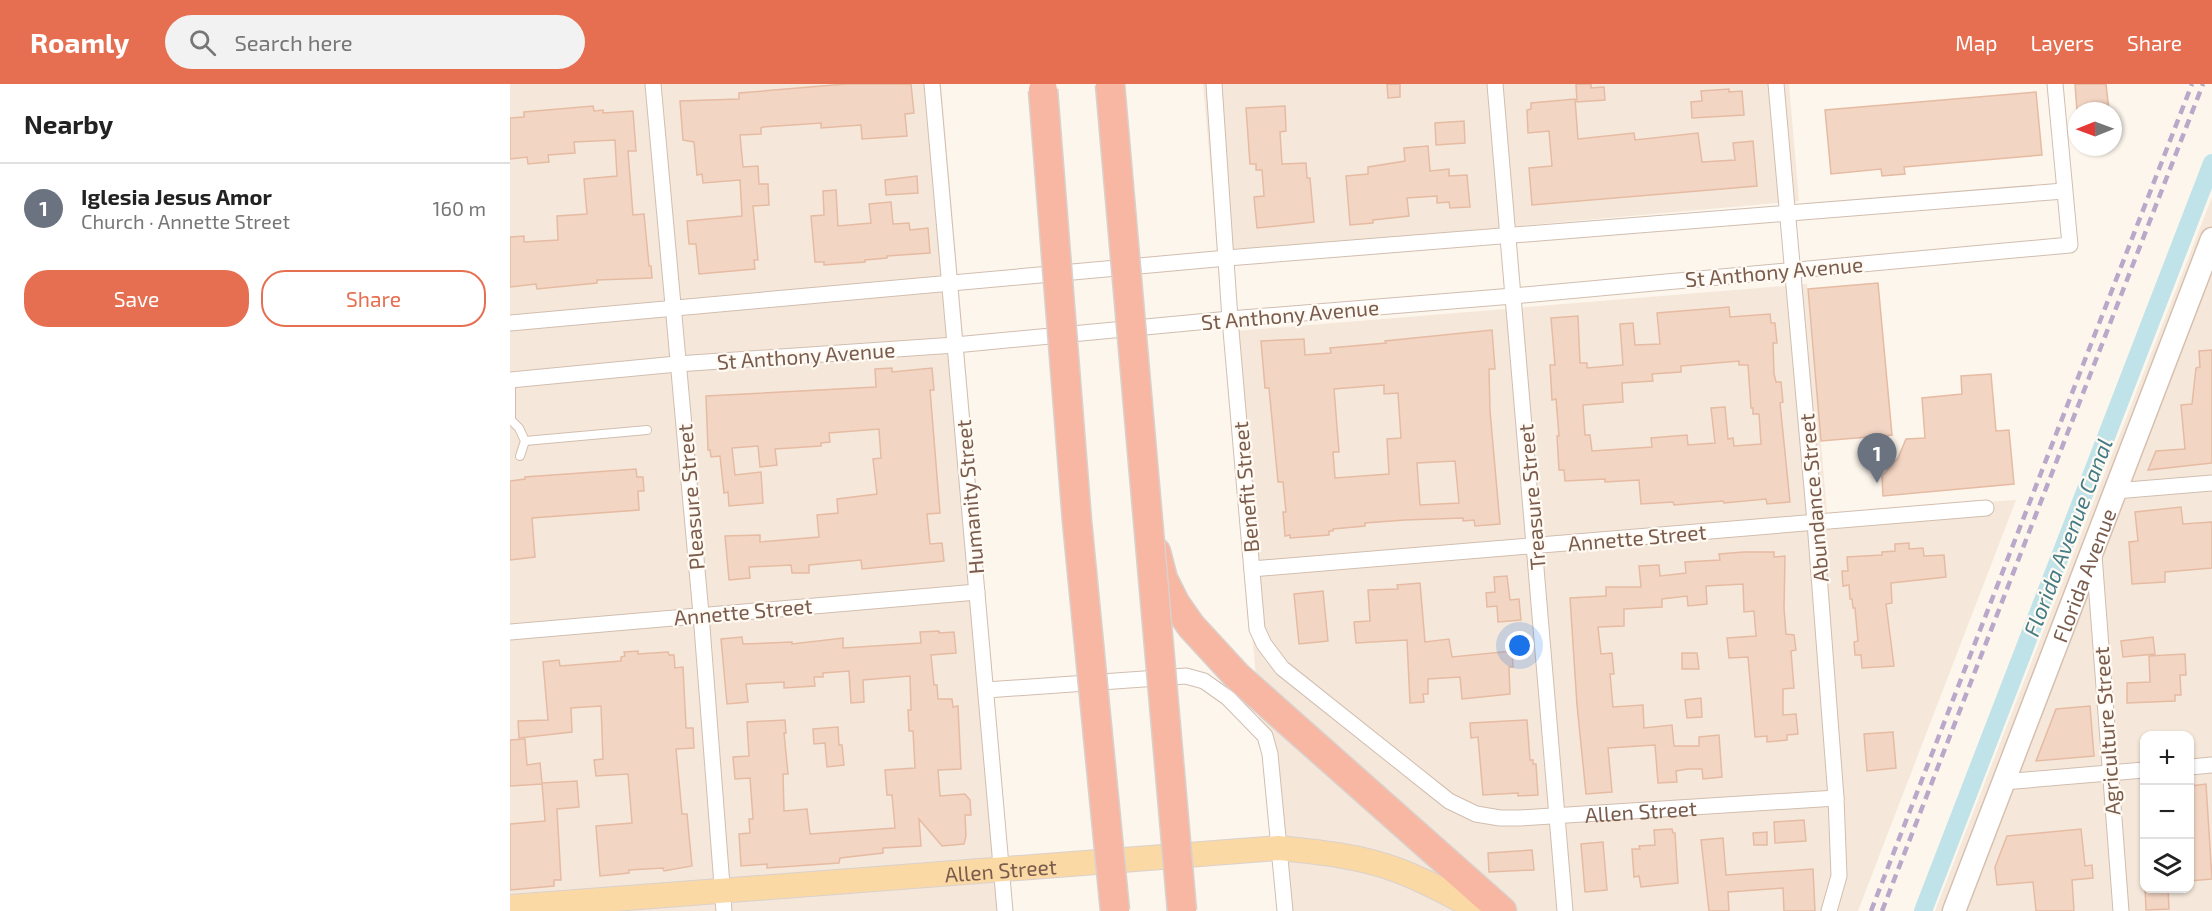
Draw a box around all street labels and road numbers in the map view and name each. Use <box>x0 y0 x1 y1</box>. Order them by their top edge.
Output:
street label: St Anthony Avenue <box>1684 251 1864 291</box>
street label: St Anthony Avenue <box>1200 294 1380 334</box>
street label: St Anthony Avenue <box>716 336 896 374</box>
street label: Abundance Street <box>1793 413 1833 583</box>
street label: Humanity Street <box>950 419 988 575</box>
street label: Benefit Street <box>1227 420 1263 554</box>
street label: Pleasure Street <box>671 423 709 571</box>
street label: Treasure Street <box>1512 423 1550 571</box>
street label: Florida Avenue <box>2046 504 2120 646</box>
street label: Annette Street <box>1567 518 1707 556</box>
street label: Annette Street <box>673 592 813 630</box>
street label: Agriculture Street <box>2088 646 2124 816</box>
street label: Allen Street <box>1584 794 1697 826</box>
street label: Allen Street <box>944 853 1057 886</box>

